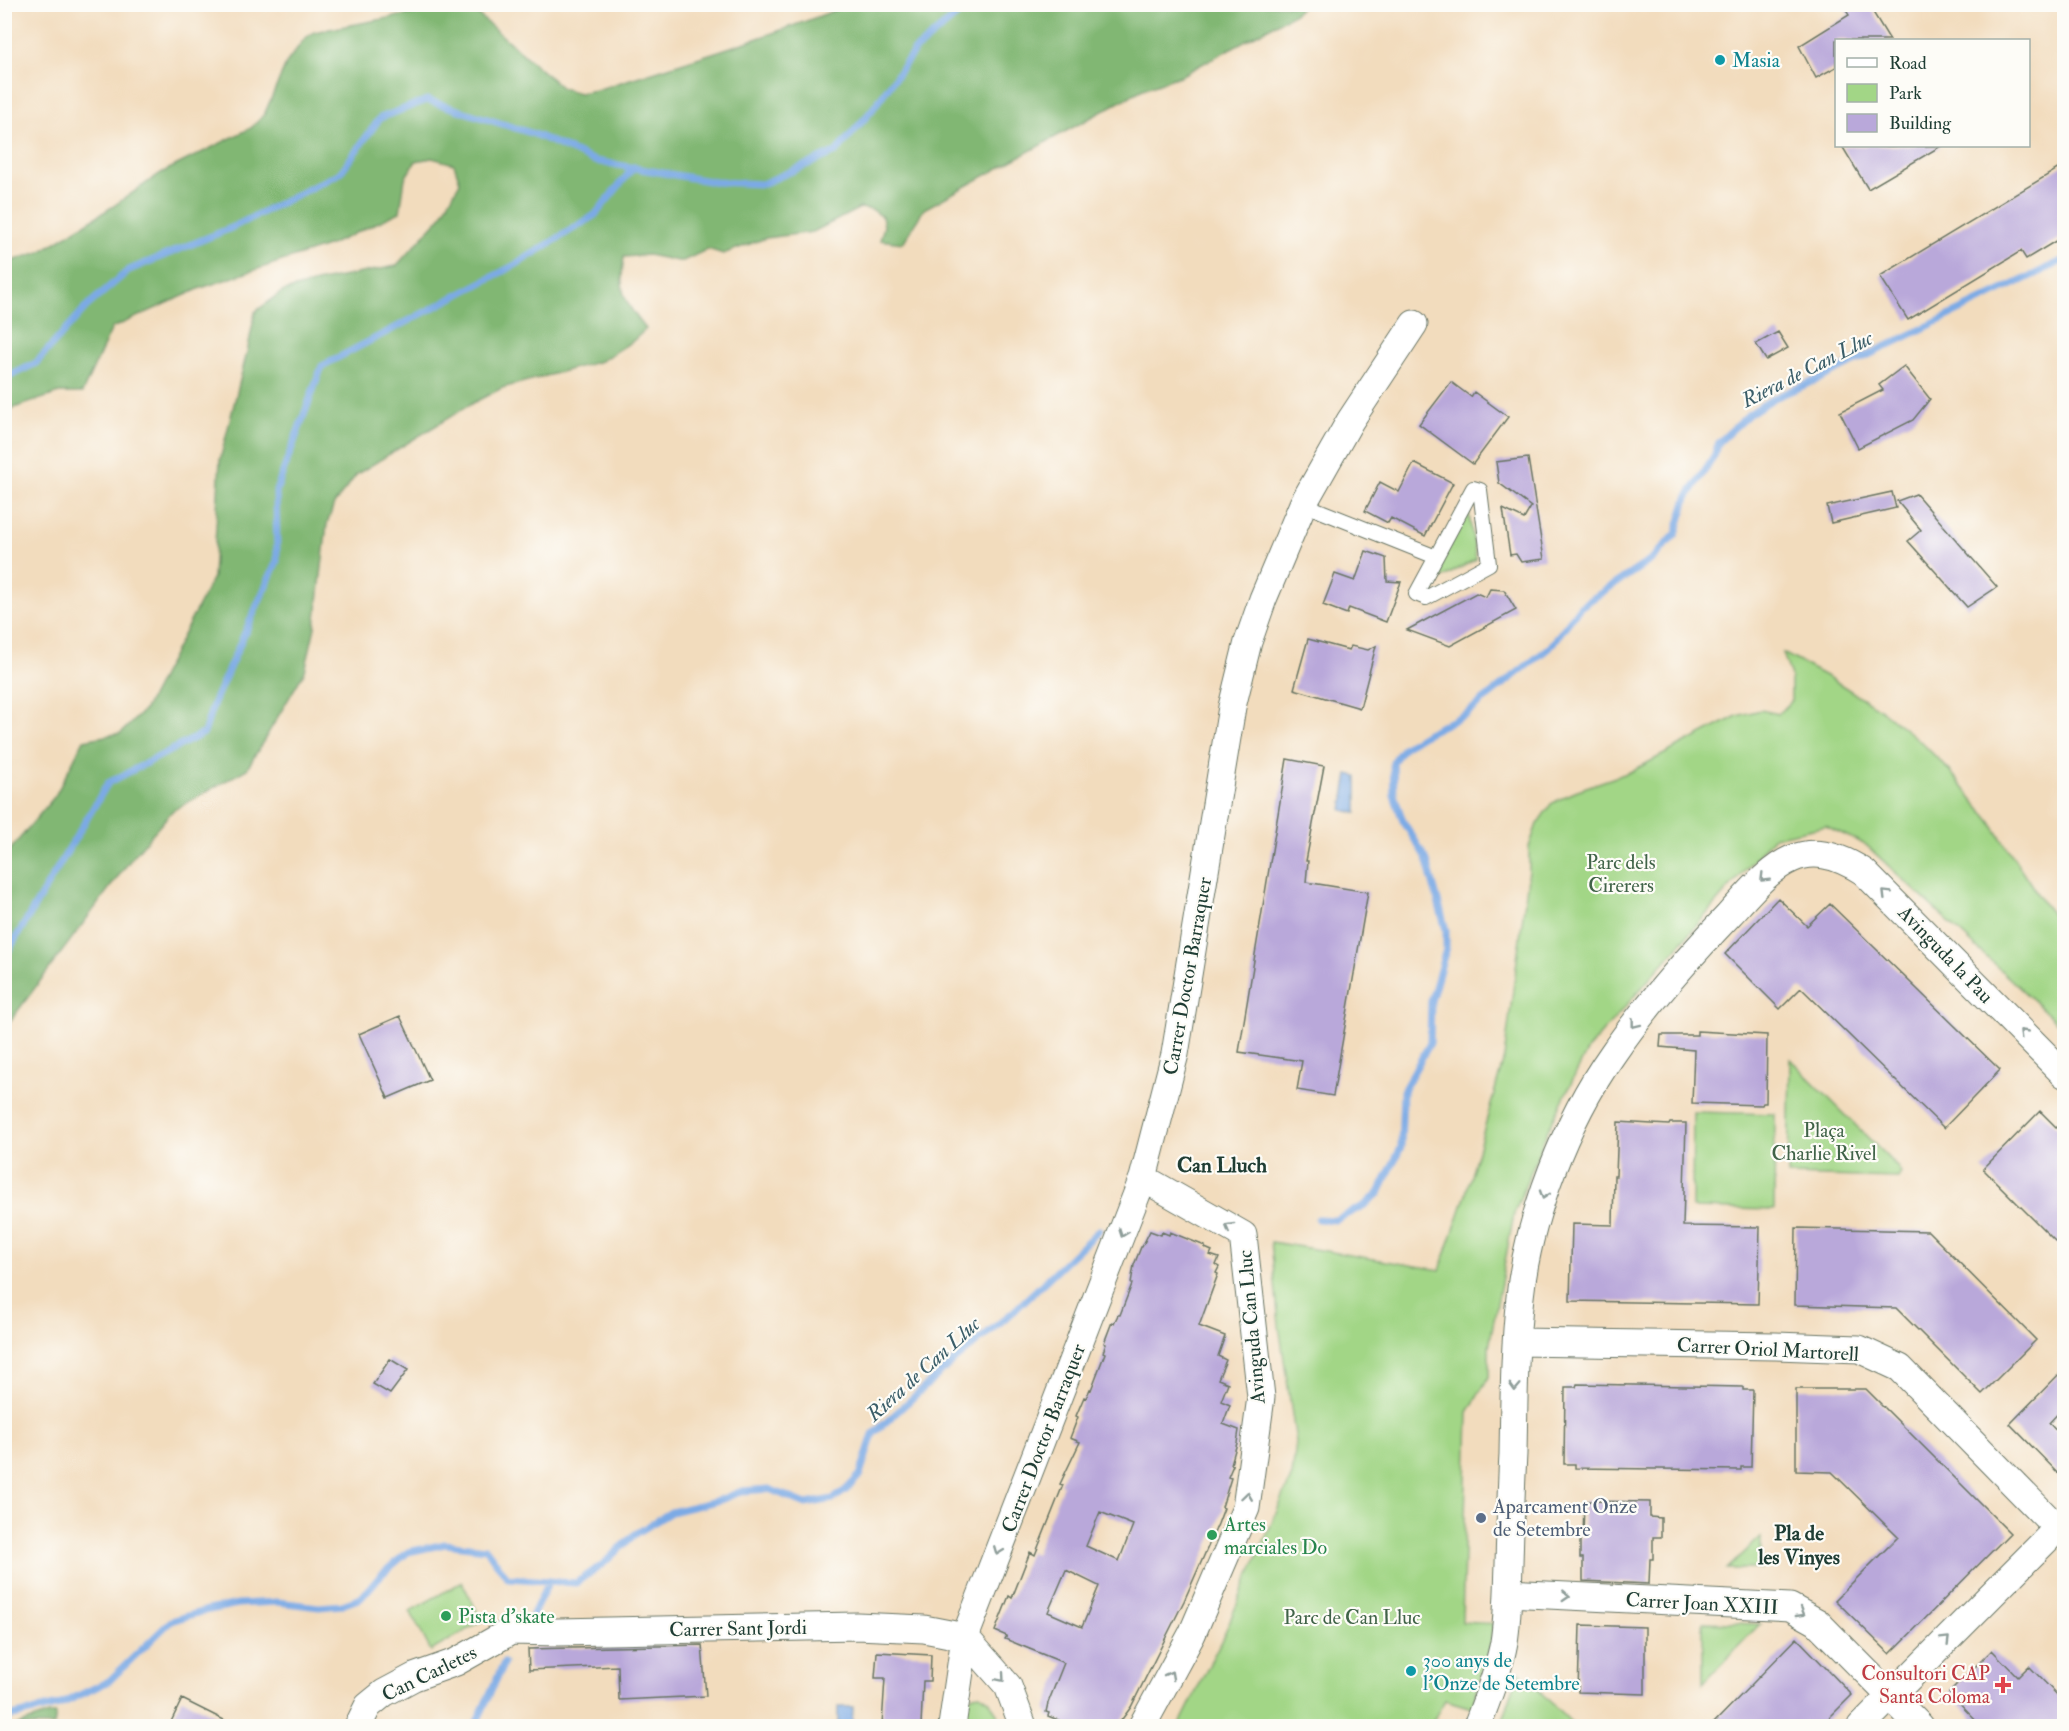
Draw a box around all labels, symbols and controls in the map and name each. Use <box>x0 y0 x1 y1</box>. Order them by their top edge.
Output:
legend <box>1835 39 2030 147</box>
place label: Masia <box>1732 48 1781 73</box>
text: Road <box>1889 52 1927 75</box>
marker: Masia <box>1713 53 1727 67</box>
text: Park <box>1889 82 1922 105</box>
text: Building <box>1889 112 1952 135</box>
water label: Riera de Can Lluc <box>1736 324 1878 415</box>
park label: Parc dels Cirerers <box>1586 850 1656 898</box>
one-way arrow <box>1761 871 1772 882</box>
street label: Carrer Doctor Barraquer <box>1158 875 1217 1077</box>
one-way arrow <box>1883 890 1893 901</box>
street label: Avinguda la Pau <box>1892 899 1999 1009</box>
one-way arrow <box>1632 1018 1643 1029</box>
one-way arrow <box>2019 1030 2030 1040</box>
park label: Plaça Charlie Rivel <box>1771 1118 1877 1166</box>
district label: Can Lluch <box>1177 1152 1267 1179</box>
one-way arrow <box>1539 1189 1551 1200</box>
one-way arrow <box>1225 1223 1235 1235</box>
one-way arrow <box>1117 1227 1130 1238</box>
street label: Avinguda Can Lluc <box>1232 1249 1271 1406</box>
water label: Riera de Can Lluc <box>860 1311 986 1428</box>
street label: Carrer Oriol Martorell <box>1676 1332 1860 1367</box>
street label: Carrer Doctor Barraquer <box>996 1340 1091 1536</box>
one-way arrow <box>1509 1383 1521 1392</box>
one-way arrow <box>1240 1492 1253 1501</box>
place label: Aparcament Onze de Setembre <box>1492 1494 1637 1542</box>
marker: Aparcament Onze de Setembre <box>1474 1511 1488 1525</box>
place label: Artes marciales Do <box>1223 1512 1327 1560</box>
district label: Pla de les Vinyes <box>1757 1520 1840 1571</box>
marker: Artes marciales Do <box>1205 1528 1219 1542</box>
one-way arrow <box>993 1545 1005 1556</box>
street label: Carrer Joan XXIII <box>1625 1587 1779 1620</box>
one-way arrow <box>1562 1590 1571 1603</box>
place label: Pista d'skate <box>458 1604 555 1629</box>
park label: Parc de Can Lluc <box>1284 1605 1420 1630</box>
one-way arrow <box>1795 1605 1805 1617</box>
marker: Pista d'skate <box>439 1609 453 1623</box>
street label: Carrer Sant Jordi <box>669 1615 807 1642</box>
one-way arrow <box>1939 1637 1950 1648</box>
street label: Can Carletes <box>378 1640 481 1707</box>
place label: 300 anys de l'Onze de Setembre <box>1423 1648 1580 1696</box>
place label: Consultori CAP Santa Coloma <box>1861 1661 1991 1709</box>
marker: 300 anys de l'Onze de Setembre <box>1404 1664 1418 1678</box>
one-way arrow <box>993 1671 1004 1682</box>
one-way arrow <box>1163 1671 1174 1681</box>
marker: Consultori CAP Santa Coloma <box>1994 1676 2012 1694</box>

